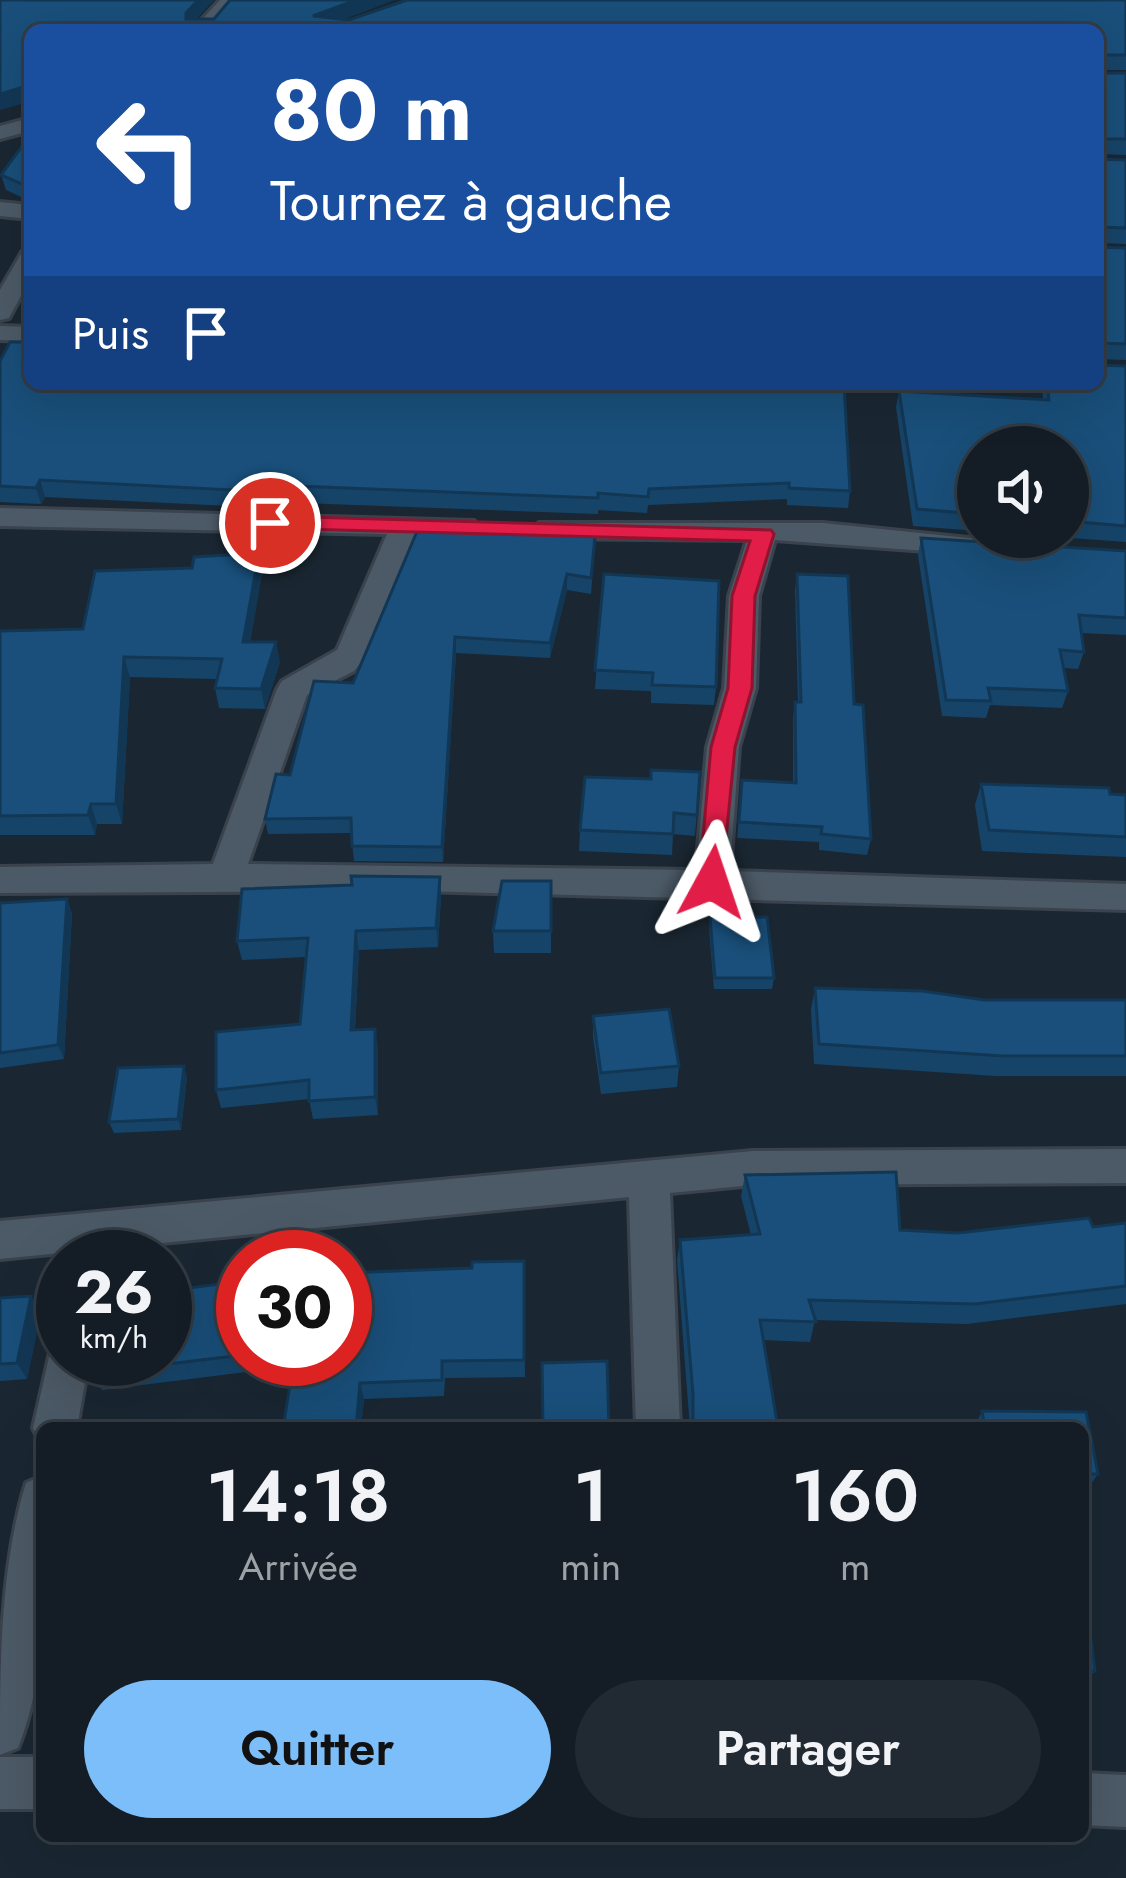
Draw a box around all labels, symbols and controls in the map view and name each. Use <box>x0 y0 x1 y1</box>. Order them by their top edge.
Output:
text: 80 m <box>270 50 472 172</box>
icon: left <box>72 72 228 228</box>
text: Tournez à gauche <box>270 162 672 240</box>
icon: arrive <box>173 300 239 366</box>
text: Puis <box>72 301 149 366</box>
map controls <box>957 426 1089 558</box>
button: sound <box>957 426 1089 558</box>
pin <box>219 472 321 574</box>
icon: arrive <box>237 490 303 556</box>
position arrow <box>649 819 775 945</box>
speed limit sign: 30 <box>216 1230 372 1386</box>
text: 26 <box>74 1249 154 1336</box>
text: km/h <box>80 1316 148 1359</box>
text: 14:18 <box>206 1444 390 1548</box>
text: 1 <box>573 1444 609 1548</box>
text: 160 <box>791 1444 919 1548</box>
text: Arrivée <box>238 1538 358 1595</box>
text: min <box>560 1538 621 1595</box>
text: m <box>840 1538 870 1595</box>
button: Quitter <box>84 1680 551 1818</box>
button: Partager <box>575 1680 1041 1818</box>

